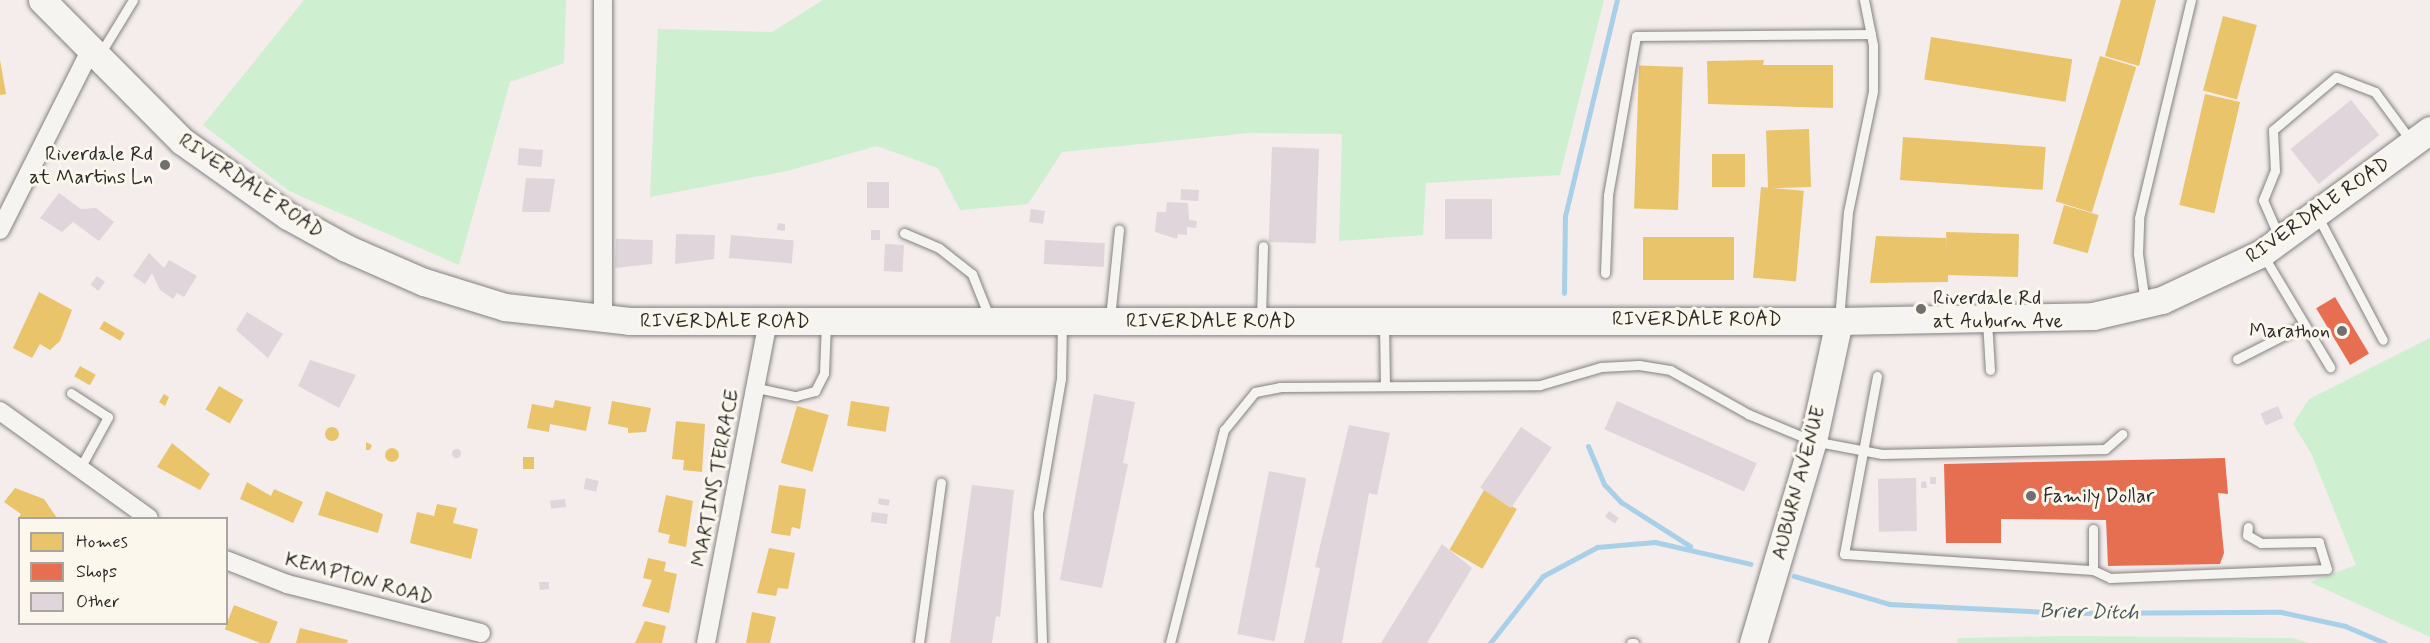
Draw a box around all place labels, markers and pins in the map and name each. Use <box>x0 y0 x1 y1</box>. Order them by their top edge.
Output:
place label: Riverdale Rd at Martins Ln <box>29 142 153 189</box>
marker: Riverdale Rd at Martins Ln <box>158 158 172 172</box>
place label: Riverdale Rd at Auburn Ave <box>1933 286 2061 333</box>
marker: Riverdale Rd at Auburn Ave <box>1914 302 1928 316</box>
place label: Marathon <box>2249 319 2330 343</box>
marker: Marathon <box>2335 324 2349 338</box>
place label: Family Dollar <box>2043 484 2155 508</box>
marker: Family Dollar <box>2024 489 2038 503</box>

